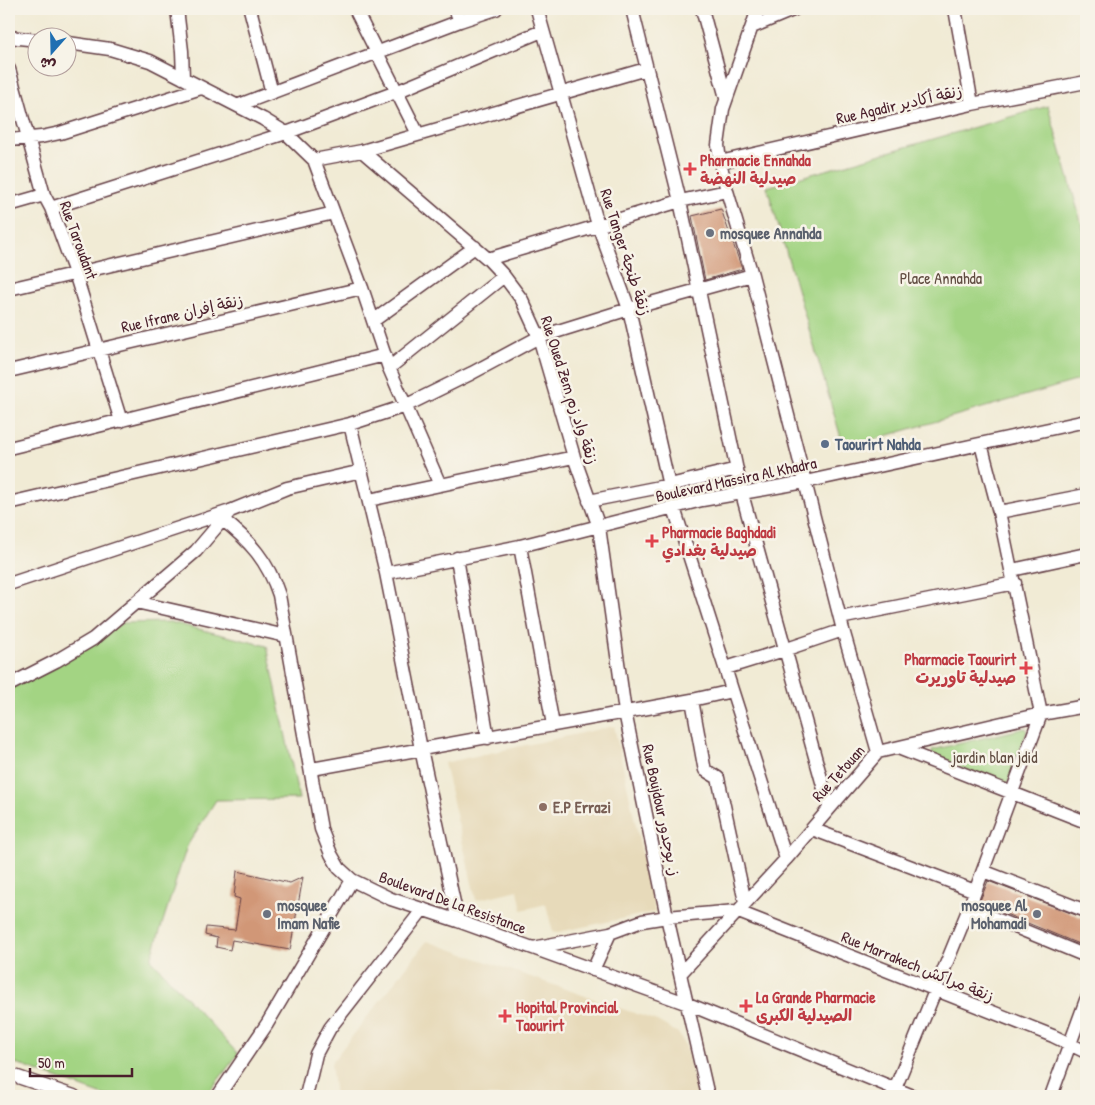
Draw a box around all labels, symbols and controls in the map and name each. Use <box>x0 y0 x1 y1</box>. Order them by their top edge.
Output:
north arrow <box>28 28 78 78</box>
text: ش <box>37 53 58 76</box>
street label: Rue Agadir زنقة أكادير <box>834 79 964 129</box>
place label: Pharmacie Ennahda صيدلية النهضة <box>700 149 812 189</box>
marker: Pharmacie Ennahda صيدلية النهضة <box>684 163 696 175</box>
street label: Rue Tanger زنقة طنجة <box>595 186 657 318</box>
street label: Rue Taroudant <box>55 198 103 283</box>
place label: mosquee Annahda <box>720 222 822 245</box>
marker: mosquee Annahda <box>704 227 716 239</box>
park label: Place Annahda <box>900 267 982 289</box>
street label: Rue Ifrane زنقة إفران <box>119 288 245 338</box>
street label: Rue Oued Zem زنقة واد زم <box>534 313 604 468</box>
place label: Taourirt Nahda <box>834 433 921 455</box>
marker: Taourirt Nahda <box>819 438 831 450</box>
street label: Boulevard Massira Al Khadra <box>654 451 818 507</box>
place label: Pharmacie Baghdadi صيدلية بغدادي <box>662 521 776 563</box>
marker: Pharmacie Baghdadi صيدلية بغدادي <box>646 535 658 547</box>
place label: Pharmacie Taourirt صيدلية تاوريرت <box>904 648 1016 688</box>
marker: Pharmacie Taourirt صيدلية تاوريرت <box>1020 662 1032 674</box>
street label: Rue Tetouan <box>807 740 869 806</box>
street label: Rue Boujdour ز. بوجدور <box>637 742 687 878</box>
park label: jardin blan jdid <box>951 746 1037 768</box>
place label: E.P Errazi <box>553 796 611 818</box>
marker: E.P Errazi <box>537 801 549 813</box>
street label: Boulevard De La Resistance <box>376 865 530 939</box>
place label: mosquee Imam Nafie <box>277 894 341 934</box>
place label: mosquee Al Mohamadi <box>961 894 1028 934</box>
marker: mosquee Imam Nafie <box>261 908 273 920</box>
marker: mosquee Al Mohamadi <box>1031 908 1043 920</box>
street label: Rue Marrakech زنقة مراكش <box>838 925 998 1007</box>
place label: La Grande Pharmacie الصيدلية الكبرى <box>756 986 876 1026</box>
place label: Hopital Provincial Taourirt <box>515 996 619 1036</box>
marker: La Grande Pharmacie الصيدلية الكبرى <box>740 1000 752 1012</box>
marker: Hopital Provincial Taourirt <box>498 1009 512 1023</box>
scale bar <box>30 1045 132 1077</box>
text: 50 m <box>38 1052 65 1073</box>

